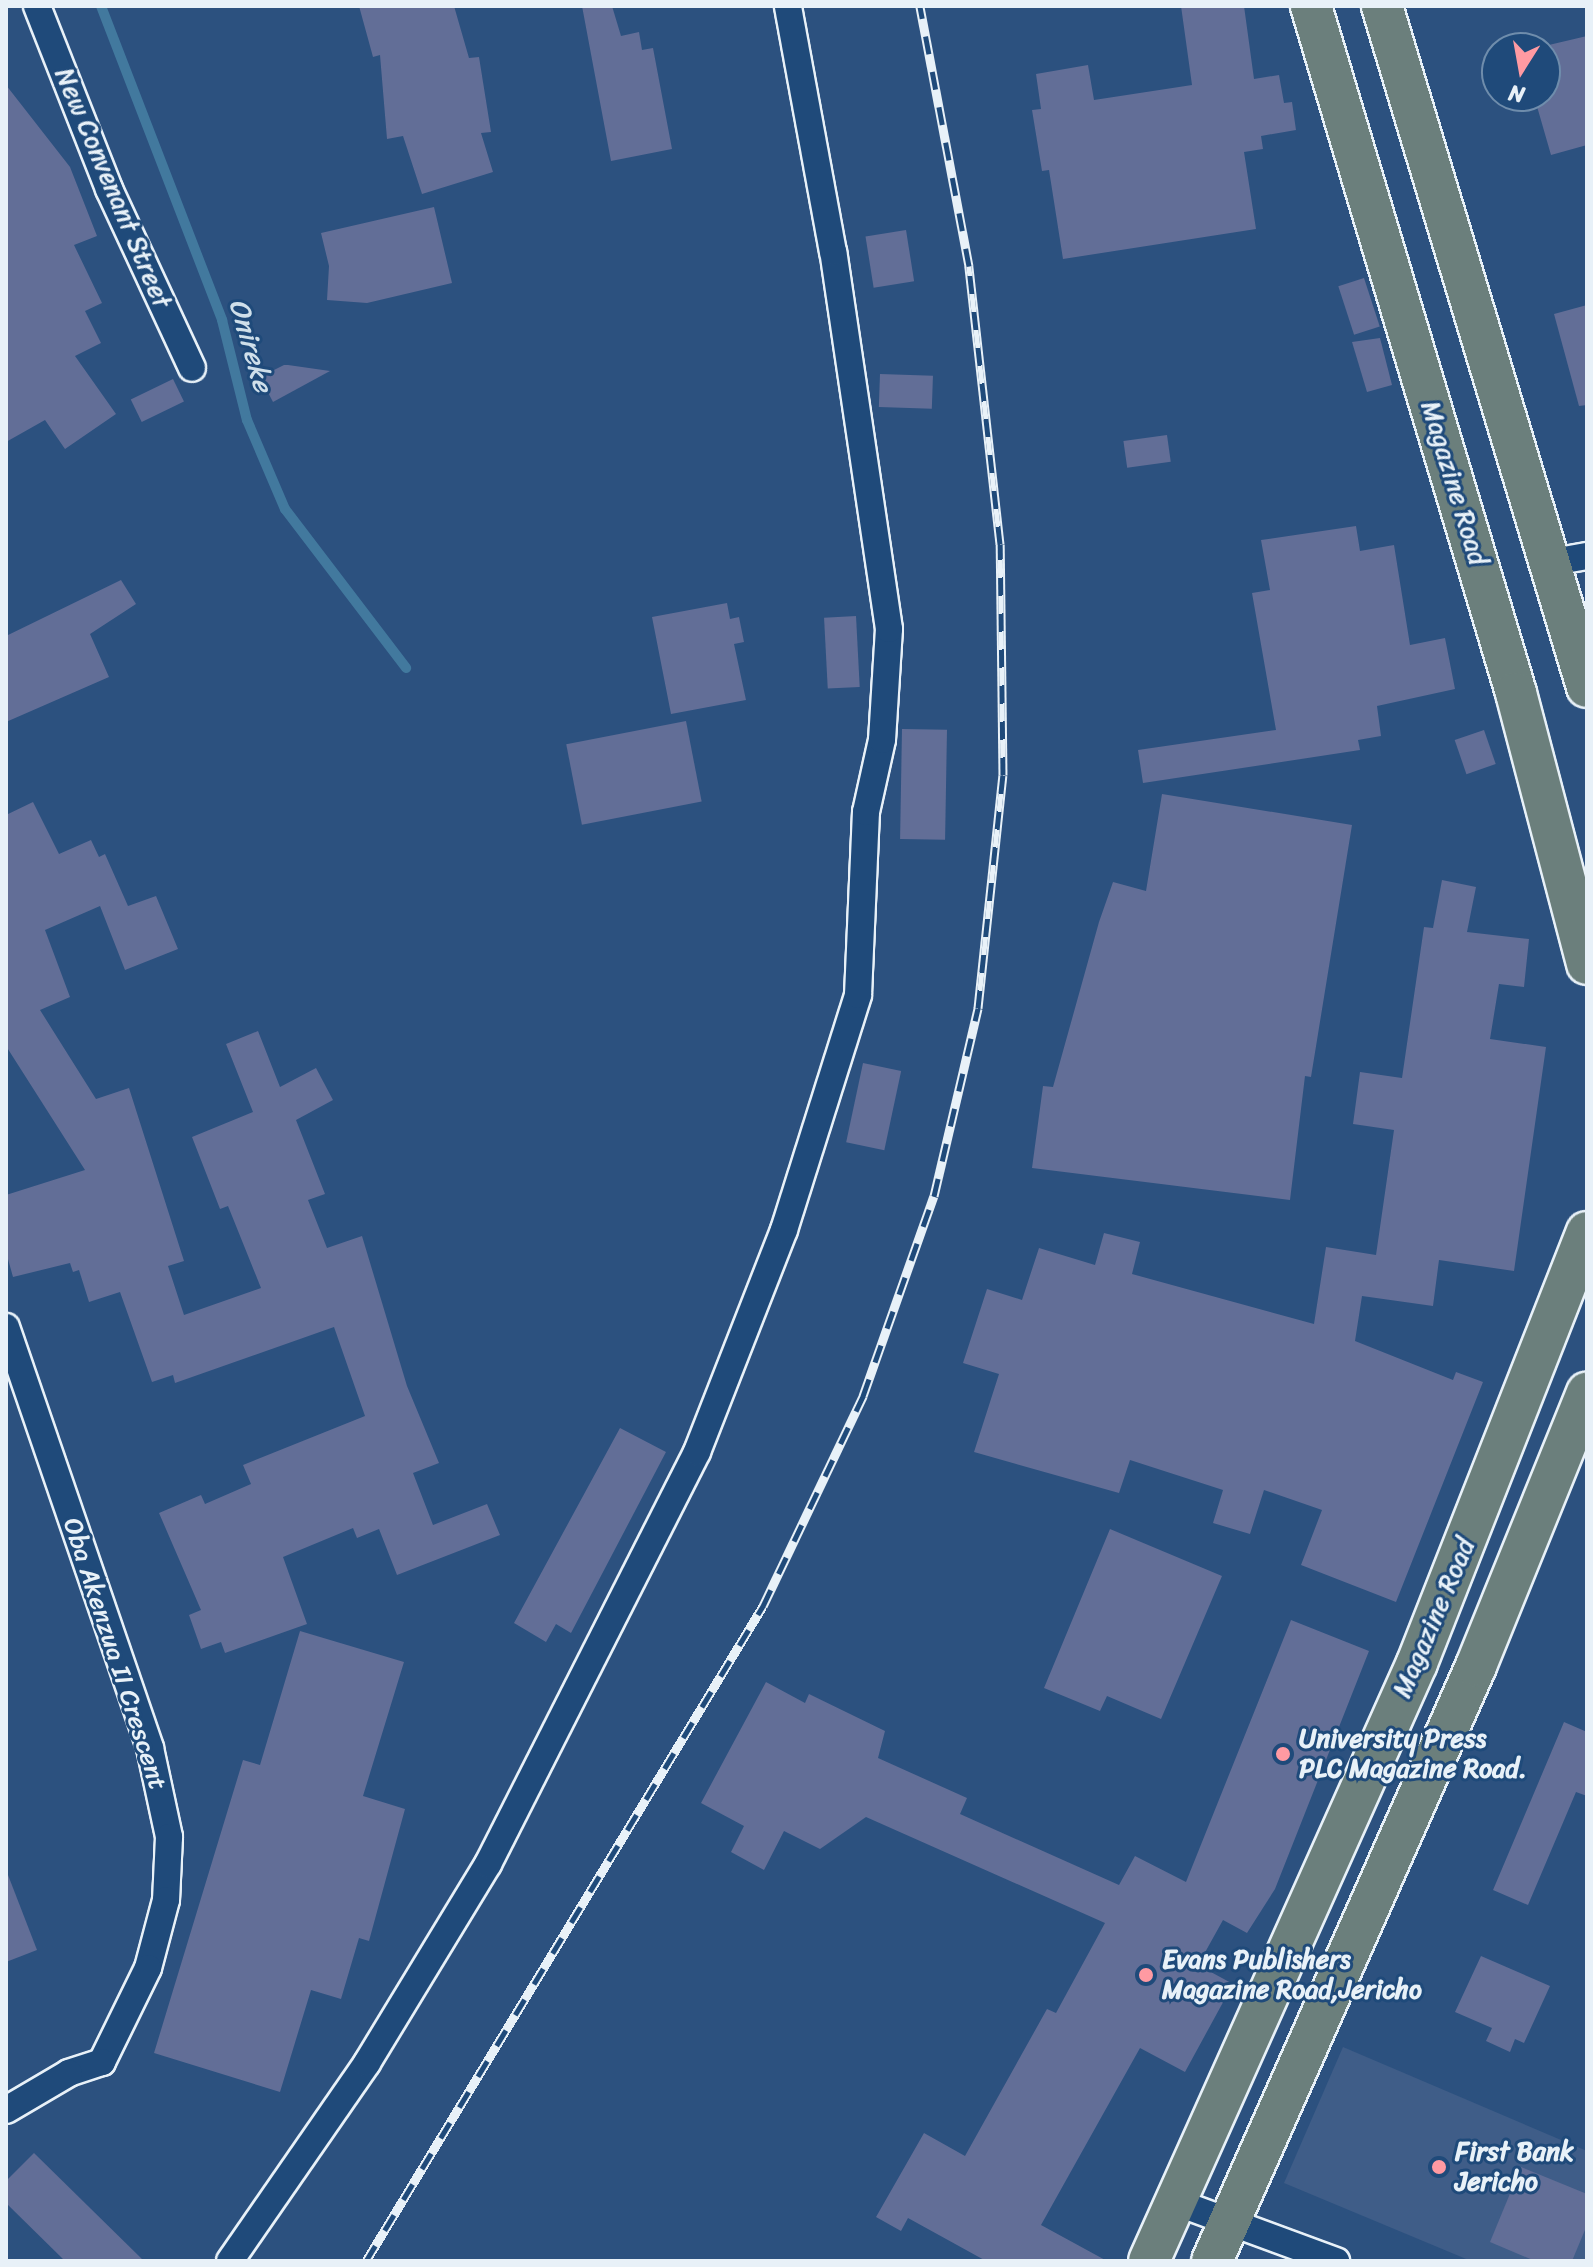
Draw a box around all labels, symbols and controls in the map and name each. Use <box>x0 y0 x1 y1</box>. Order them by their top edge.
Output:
north arrow <box>1481 32 1561 112</box>
street label: New Convenant Street <box>48 62 178 314</box>
text: N <box>1506 73 1528 115</box>
water label: Onireke <box>222 295 280 395</box>
street label: Magazine Road <box>1414 397 1494 569</box>
street label: Oba Akenzua II Crescent <box>56 1514 174 1794</box>
street label: Magazine Road <box>1386 1534 1482 1702</box>
place label: University Press PLC Magazine Road. <box>1299 1723 1527 1784</box>
marker: University Press PLC Magazine Road. <box>1274 1745 1292 1763</box>
place label: Evans Publishers Magazine Road,Jericho <box>1162 1944 1421 2006</box>
marker: Evans Publishers Magazine Road,Jericho <box>1137 1966 1155 1984</box>
place label: First Bank Jericho <box>1455 2136 1573 2198</box>
marker: First Bank Jericho <box>1430 2158 1448 2176</box>

